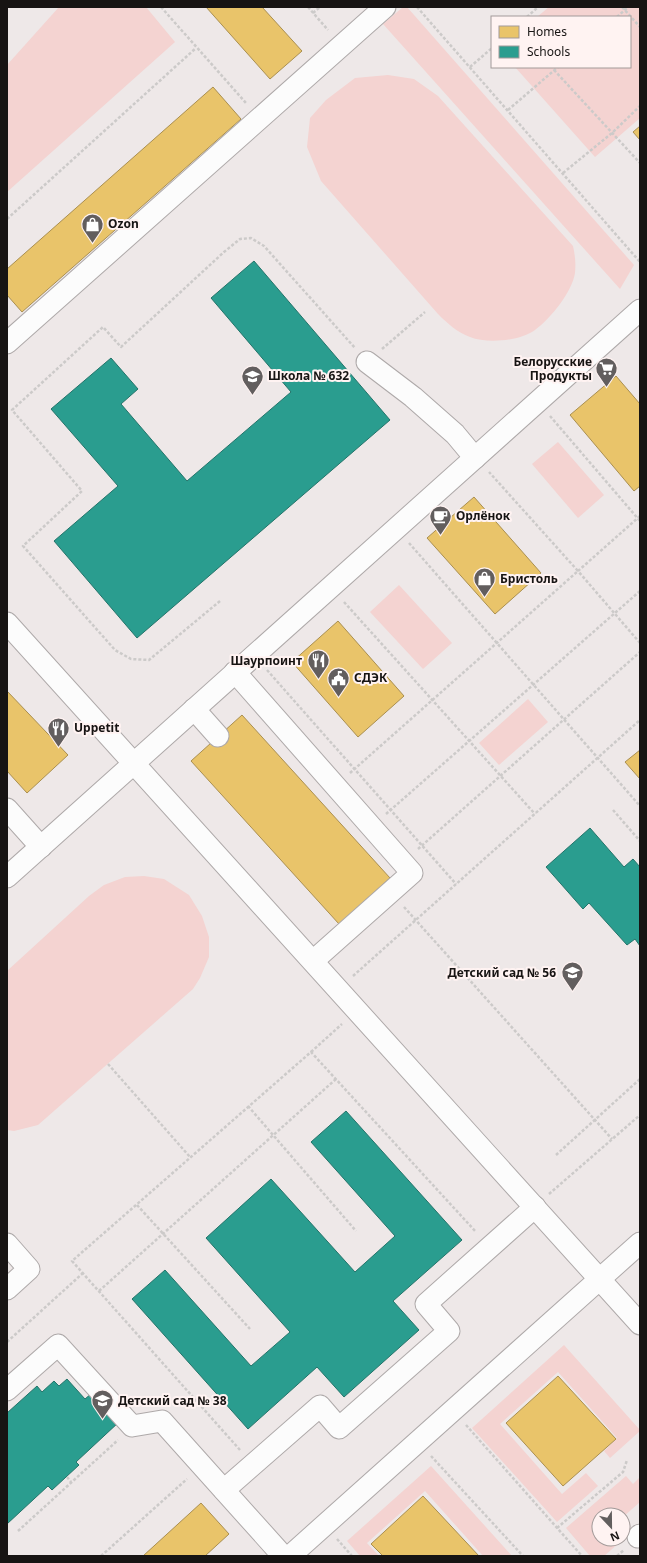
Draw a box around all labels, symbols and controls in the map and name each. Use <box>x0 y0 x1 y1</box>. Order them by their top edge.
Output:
legend <box>491 16 631 68</box>
text: Homes <box>527 23 567 40</box>
text: Schools <box>527 43 570 60</box>
shop icon: Ozon <box>79 211 105 244</box>
place label: Ozon <box>108 215 139 232</box>
place label: Белорусские Продукты <box>514 353 592 384</box>
supermarket icon: Белорусские Продукты <box>594 356 620 389</box>
school or university icon: Школа № 632 <box>240 363 266 396</box>
place label: Школа № 632 <box>268 367 349 384</box>
cafe icon: Орлёнок <box>428 503 454 536</box>
place label: Орлёнок <box>456 507 511 524</box>
shop icon: Бристоль <box>471 566 497 599</box>
place label: Бристоль <box>500 570 558 587</box>
restaurant icon: Шаурпоинт <box>305 648 331 681</box>
place label: Шаурпоинт <box>230 652 302 669</box>
public building icon: СДЭК <box>325 665 351 698</box>
place label: СДЭК <box>354 669 388 686</box>
restaurant icon: Uppetit <box>45 715 71 748</box>
place label: Uppetit <box>74 719 119 736</box>
school or university icon: Детский сад № 56 <box>559 960 585 993</box>
place label: Детский сад № 56 <box>447 964 556 981</box>
school or university icon: Детский сад № 38 <box>90 1388 116 1421</box>
place label: Детский сад № 38 <box>118 1392 227 1409</box>
north arrow <box>591 1507 631 1547</box>
text: N <box>608 1528 622 1545</box>

